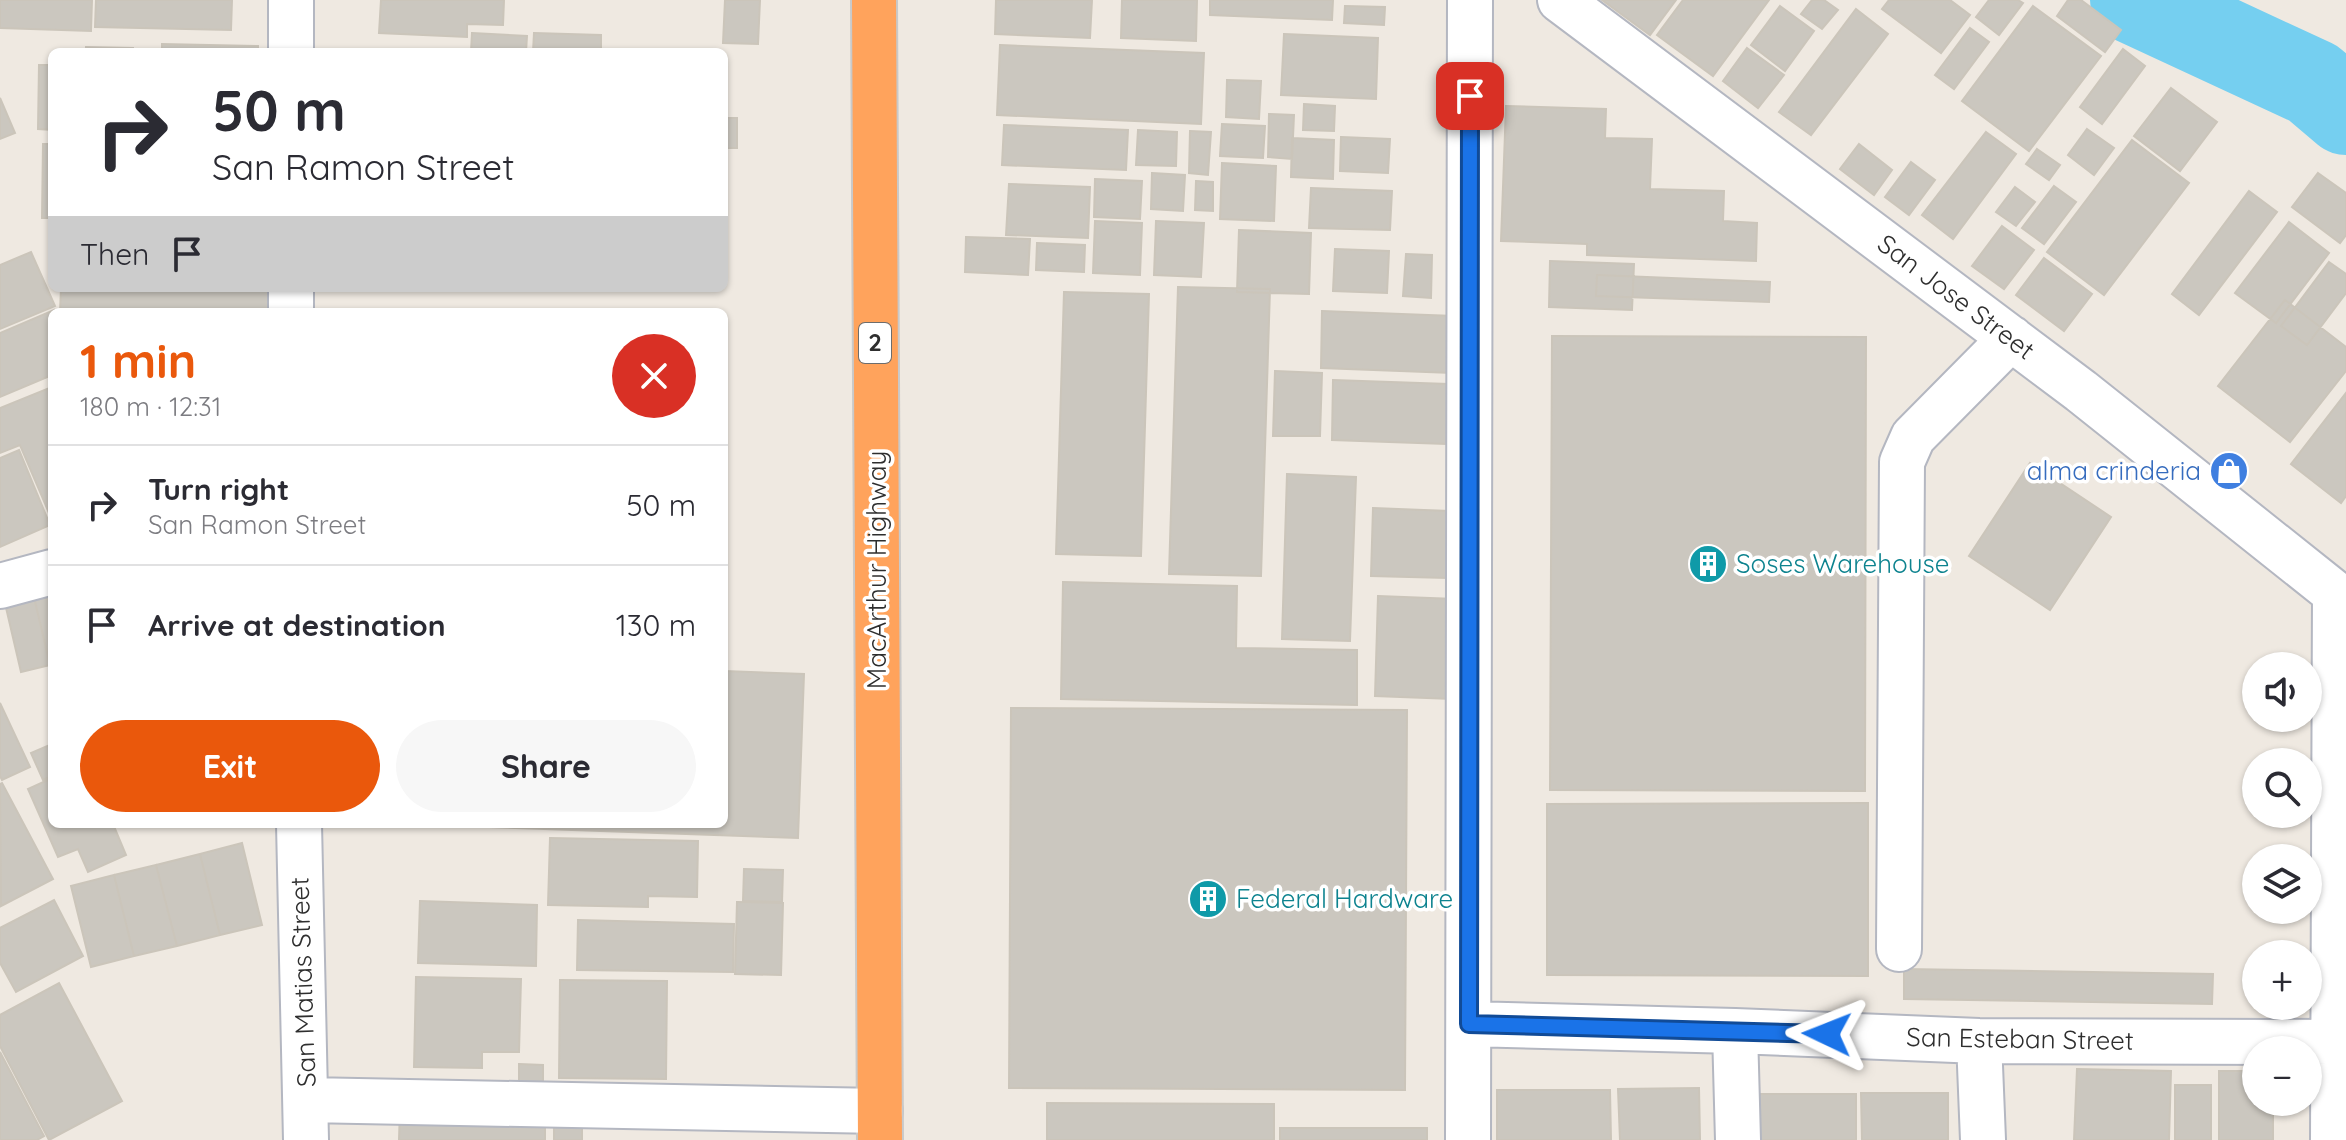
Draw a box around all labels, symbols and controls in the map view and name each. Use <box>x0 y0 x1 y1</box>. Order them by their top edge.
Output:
pin <box>1436 62 1504 130</box>
icon: arrive <box>1448 74 1492 118</box>
text: 50 m <box>212 75 346 145</box>
icon: right <box>80 80 184 184</box>
text: San Ramon Street <box>212 144 514 189</box>
street label: San Jose Street <box>1871 227 2041 366</box>
icon: arrive <box>165 232 209 276</box>
text: Then <box>80 235 149 273</box>
road number: 2 <box>859 323 891 363</box>
text: 1 min <box>80 330 196 390</box>
button: close <box>612 334 696 418</box>
text: 180 m · 12:31 <box>80 390 221 423</box>
shop icon: alma crinderia <box>2208 450 2250 492</box>
street label: MacArthur Highway <box>860 451 893 689</box>
place label: alma crinderia <box>2027 454 2201 487</box>
text: Turn right <box>148 470 289 508</box>
icon: right <box>80 483 124 527</box>
text: 50 m <box>626 486 696 524</box>
text: San Ramon Street <box>148 508 366 541</box>
building icon: Soses Warehouse <box>1687 543 1729 585</box>
place label: Soses Warehouse <box>1736 547 1949 580</box>
icon: arrive <box>80 603 124 647</box>
text: Arrive at destination <box>148 606 446 644</box>
text: 130 m <box>616 606 696 644</box>
map controls <box>2242 652 2322 1116</box>
button: sound <box>2242 652 2322 732</box>
button: Exit <box>80 720 380 812</box>
button: Share <box>396 720 696 812</box>
button: search <box>2242 748 2322 828</box>
button: layers <box>2242 844 2322 924</box>
street label: San Matias Street <box>282 876 323 1088</box>
building icon: Federal Hardware <box>1187 878 1229 920</box>
place label: Federal Hardware <box>1236 882 1453 915</box>
button: + <box>2242 940 2322 1020</box>
position arrow <box>1785 992 1869 1076</box>
street label: San Esteban Street <box>1906 1020 2134 1057</box>
button: − <box>2242 1036 2322 1116</box>

